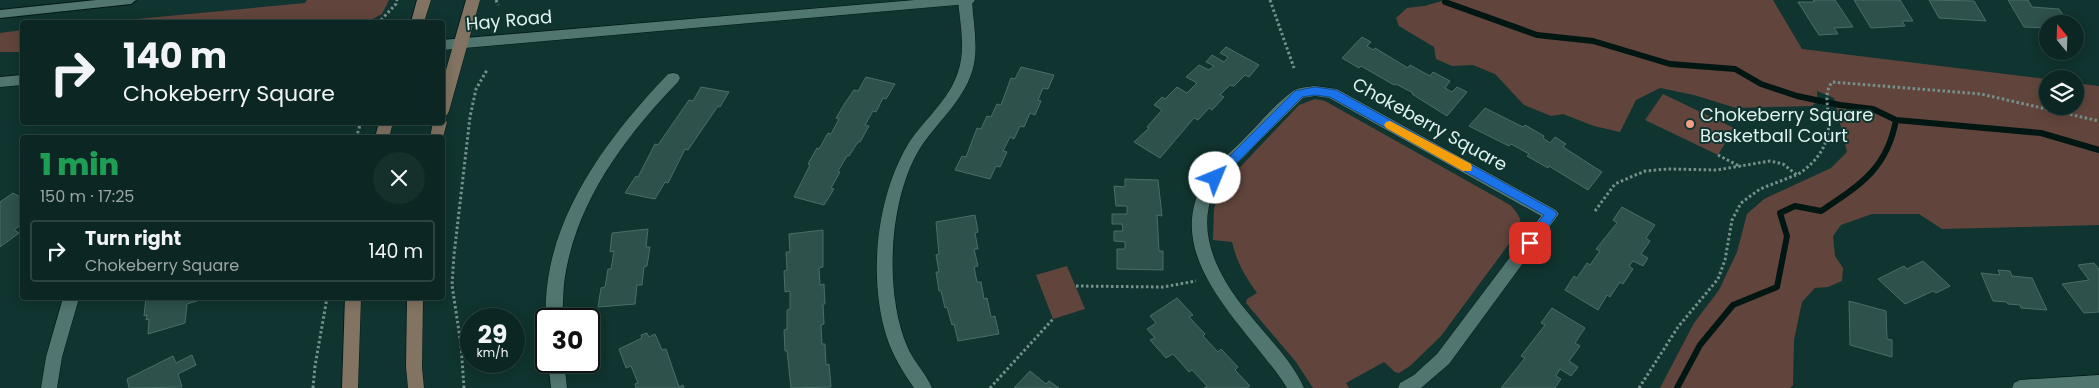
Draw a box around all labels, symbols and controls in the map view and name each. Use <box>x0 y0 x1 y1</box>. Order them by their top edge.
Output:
street label: Hay Road <box>465 4 553 36</box>
north arrow <box>2039 15 2084 60</box>
map controls <box>2039 15 2084 115</box>
text: 140 m <box>123 31 227 80</box>
icon: right <box>40 40 105 105</box>
button: layers <box>2039 70 2084 115</box>
street label: Chokeberry Square <box>1348 71 1512 177</box>
text: Chokeberry Square <box>123 78 335 109</box>
place label: Chokeberry Square Basketball Court <box>1700 102 1873 148</box>
marker: Chokeberry Square Basketball Court <box>1684 118 1696 130</box>
text: 1 min <box>40 143 119 186</box>
position arrow <box>1188 151 1240 203</box>
button: close <box>373 152 425 204</box>
text: 150 m · 17:25 <box>40 185 134 208</box>
pin <box>1509 222 1551 264</box>
text: Turn right <box>85 225 181 252</box>
icon: arrive <box>1516 229 1544 257</box>
icon: right <box>42 237 70 265</box>
text: 140 m <box>368 238 423 265</box>
text: Chokeberry Square <box>85 254 239 277</box>
speed limit sign: 30 <box>535 308 600 373</box>
text: 29 <box>478 317 507 352</box>
text: km/h <box>477 344 508 361</box>

